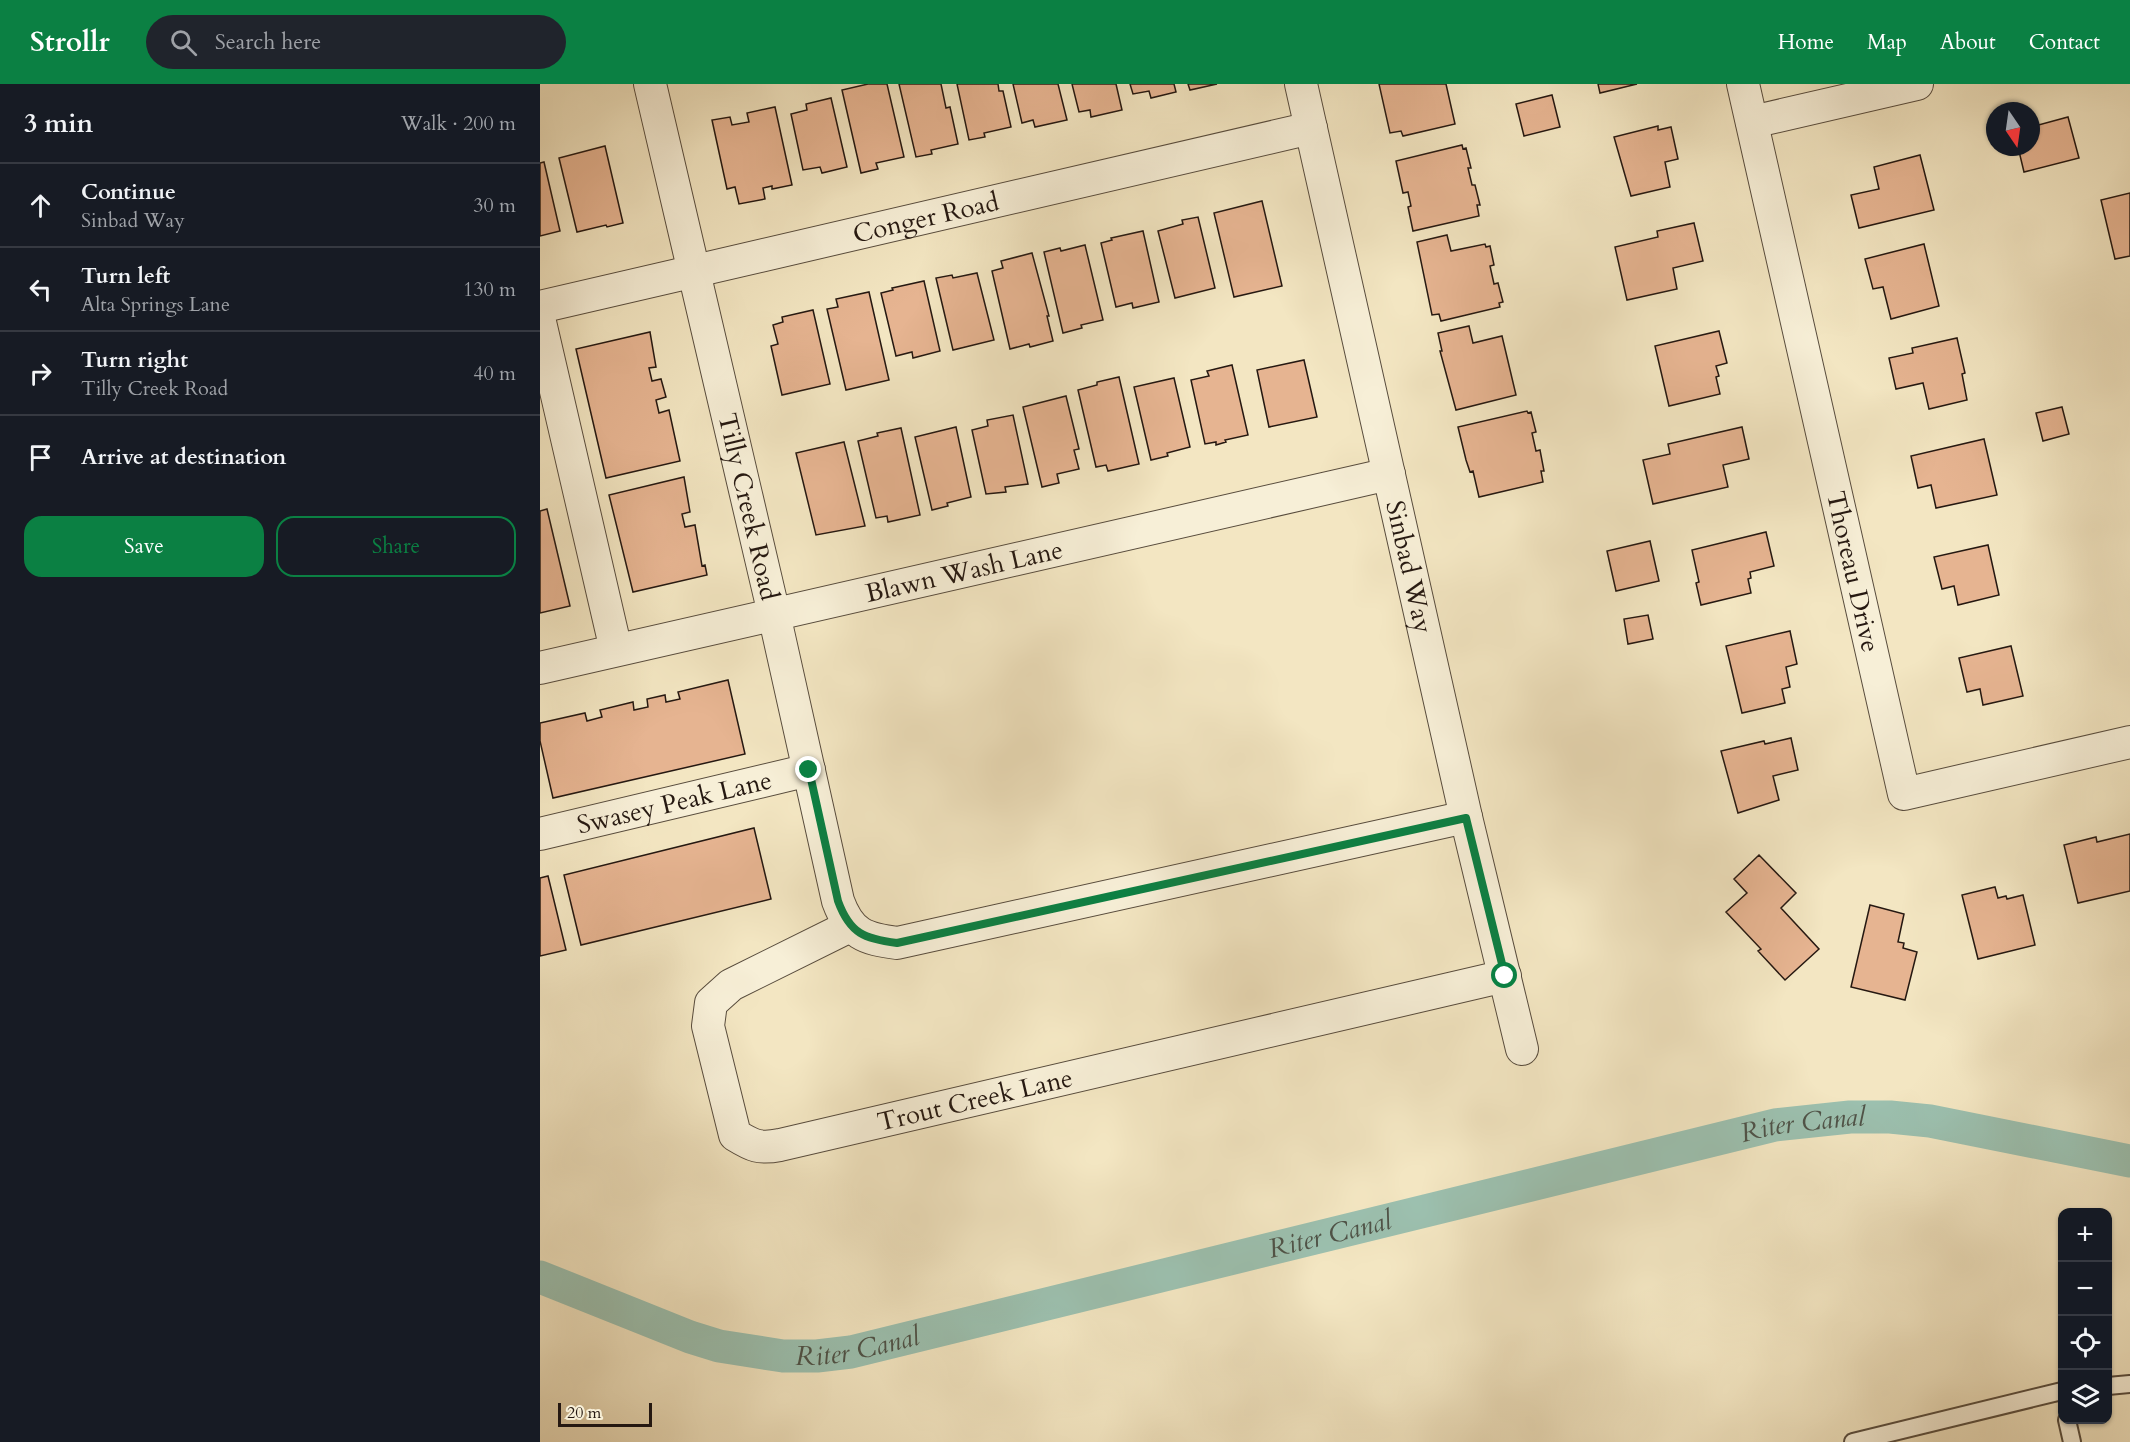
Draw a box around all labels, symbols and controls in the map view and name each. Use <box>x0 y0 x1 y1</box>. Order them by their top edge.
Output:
search box <box>146 15 566 69</box>
text: Strollr <box>30 23 110 61</box>
icon: search <box>167 26 200 59</box>
text: Search here <box>215 27 321 57</box>
text: Home <box>1778 28 1834 57</box>
text: Map <box>1867 28 1907 57</box>
text: About <box>1940 28 1996 57</box>
text: Contact <box>2029 28 2100 57</box>
north arrow <box>1986 102 2040 156</box>
text: 3 min <box>24 106 93 141</box>
text: Walk · 200 m <box>401 110 516 137</box>
text: Continue <box>81 177 176 207</box>
street label: Conger Road <box>849 184 1002 252</box>
icon: ahead <box>24 189 57 222</box>
text: 30 m <box>473 192 516 219</box>
text: Sinbad Way <box>81 207 185 234</box>
text: Turn left <box>81 261 170 291</box>
icon: left <box>24 273 57 306</box>
text: 130 m <box>463 276 516 303</box>
text: Alta Springs Lane <box>81 291 230 318</box>
text: Turn right <box>81 345 188 375</box>
icon: right <box>24 357 57 390</box>
text: 40 m <box>473 360 516 387</box>
text: Tilly Creek Road <box>81 375 228 402</box>
street label: Tilly Creek Road <box>710 410 787 604</box>
icon: arrive <box>24 441 57 474</box>
text: Arrive at destination <box>81 442 286 472</box>
street label: Thoreau Drive <box>1818 488 1888 656</box>
street label: Sinbad Way <box>1377 497 1441 637</box>
button: Save <box>24 516 264 577</box>
button: Share <box>276 516 516 577</box>
street label: Blawn Wash Lane <box>862 532 1066 611</box>
route end <box>795 756 821 782</box>
street label: Swasey Peak Lane <box>573 762 775 843</box>
route start <box>1491 962 1517 988</box>
street label: Trout Creek Lane <box>874 1060 1076 1140</box>
water label: Riter Canal <box>1736 1099 1866 1152</box>
water label: Riter Canal <box>1264 1202 1396 1268</box>
map controls <box>2058 1208 2112 1424</box>
button: + <box>2058 1208 2112 1262</box>
button: − <box>2058 1262 2112 1316</box>
button: locate <box>2058 1316 2112 1370</box>
water label: Riter Canal <box>795 1318 924 1375</box>
button: layers <box>2058 1370 2112 1424</box>
scale bar <box>558 1400 652 1428</box>
text: 20 m <box>567 1402 601 1424</box>

